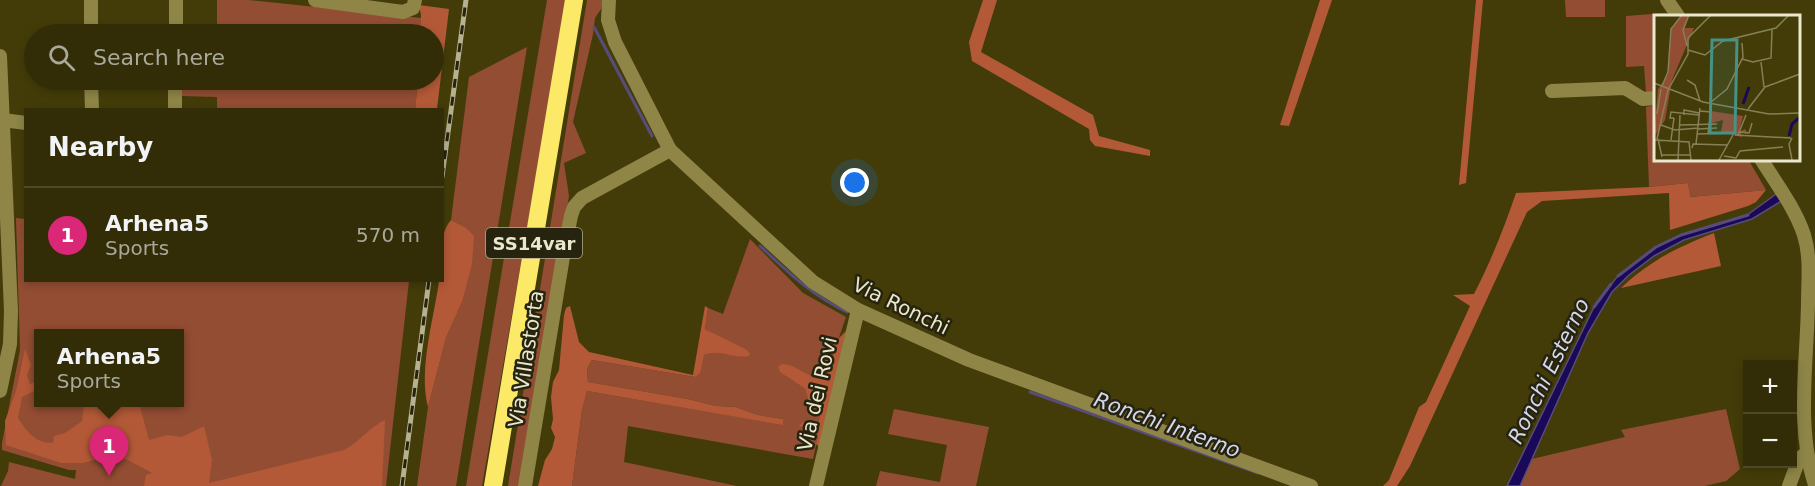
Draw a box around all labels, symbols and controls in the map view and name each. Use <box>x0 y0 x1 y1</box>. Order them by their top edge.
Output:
inset map <box>1654 15 1800 160</box>
search box <box>24 24 444 90</box>
icon: search <box>45 41 78 74</box>
text: Search here <box>93 45 225 70</box>
text: Nearby <box>48 132 153 162</box>
your location <box>840 168 869 197</box>
text: Arhena5 <box>105 211 209 236</box>
text: 1 <box>61 223 74 247</box>
text: 570 m <box>356 223 420 247</box>
road number: SS14var <box>486 228 582 258</box>
text: Sports <box>105 236 169 260</box>
street label: Via Ronchi <box>849 272 953 340</box>
street label: Via Villastorta <box>503 289 549 429</box>
water label: Ronchi Esterno <box>1504 295 1594 447</box>
popup <box>34 329 184 407</box>
street label: Via dei Rovi <box>792 334 842 454</box>
text: Arhena5 <box>57 344 161 369</box>
map controls <box>1743 360 1797 468</box>
button: + <box>1743 360 1797 414</box>
text: Sports <box>57 369 121 393</box>
water label: Ronchi Interno <box>1091 387 1243 463</box>
button: − <box>1743 414 1797 468</box>
pin: 1 <box>90 426 128 476</box>

